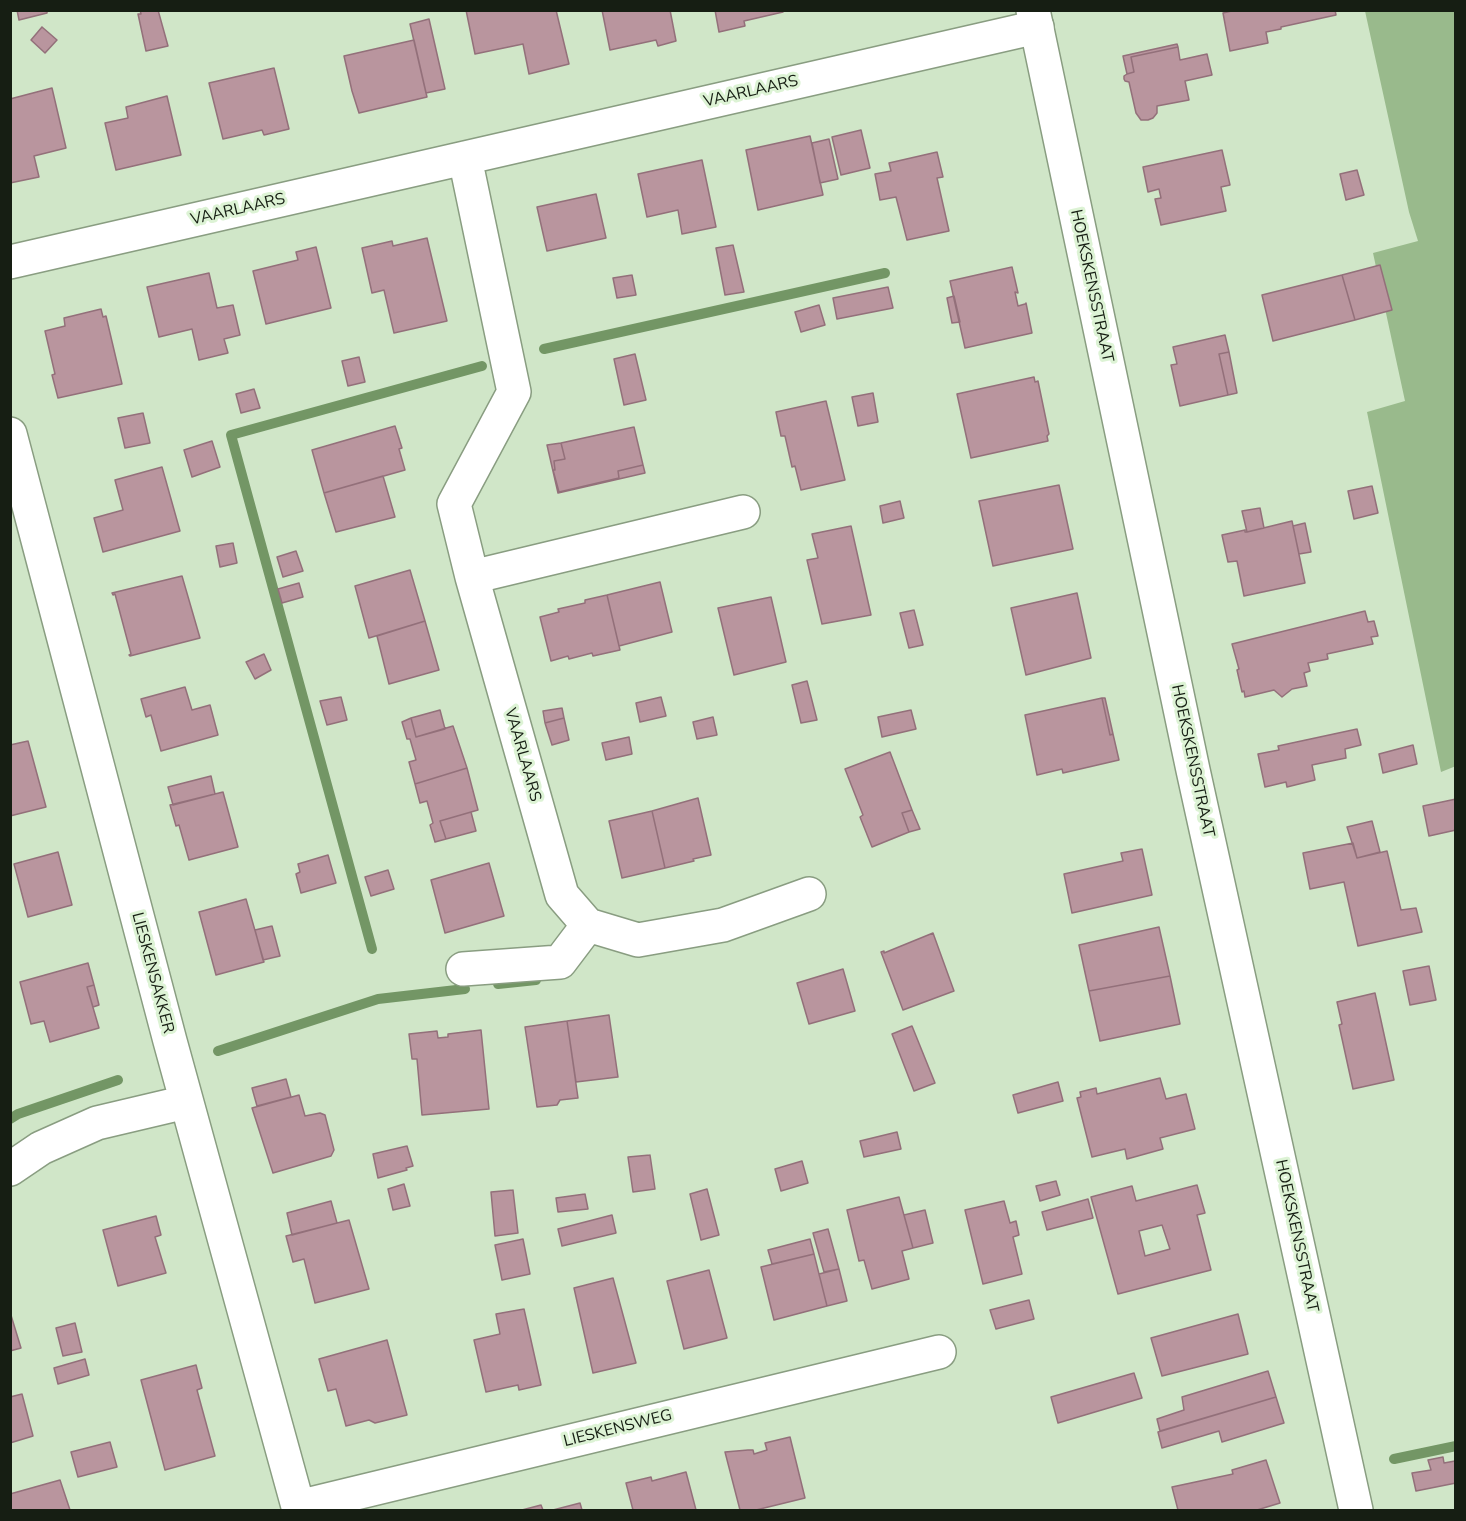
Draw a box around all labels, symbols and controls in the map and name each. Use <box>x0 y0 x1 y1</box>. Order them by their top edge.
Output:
street label: VAARLAARS <box>702 72 800 112</box>
street label: VAARLAARS <box>189 190 287 230</box>
street label: HOEKSKENSSTRAAT <box>1065 208 1117 364</box>
street label: HOEKSKENSSTRAAT <box>1166 683 1218 839</box>
street label: VAARLAARS <box>499 706 545 804</box>
street label: LIESKENSAKKER <box>127 910 177 1036</box>
street label: HOEKSKENSSTRAAT <box>1270 1158 1322 1314</box>
street label: LIESKENSWEG <box>562 1406 674 1452</box>

